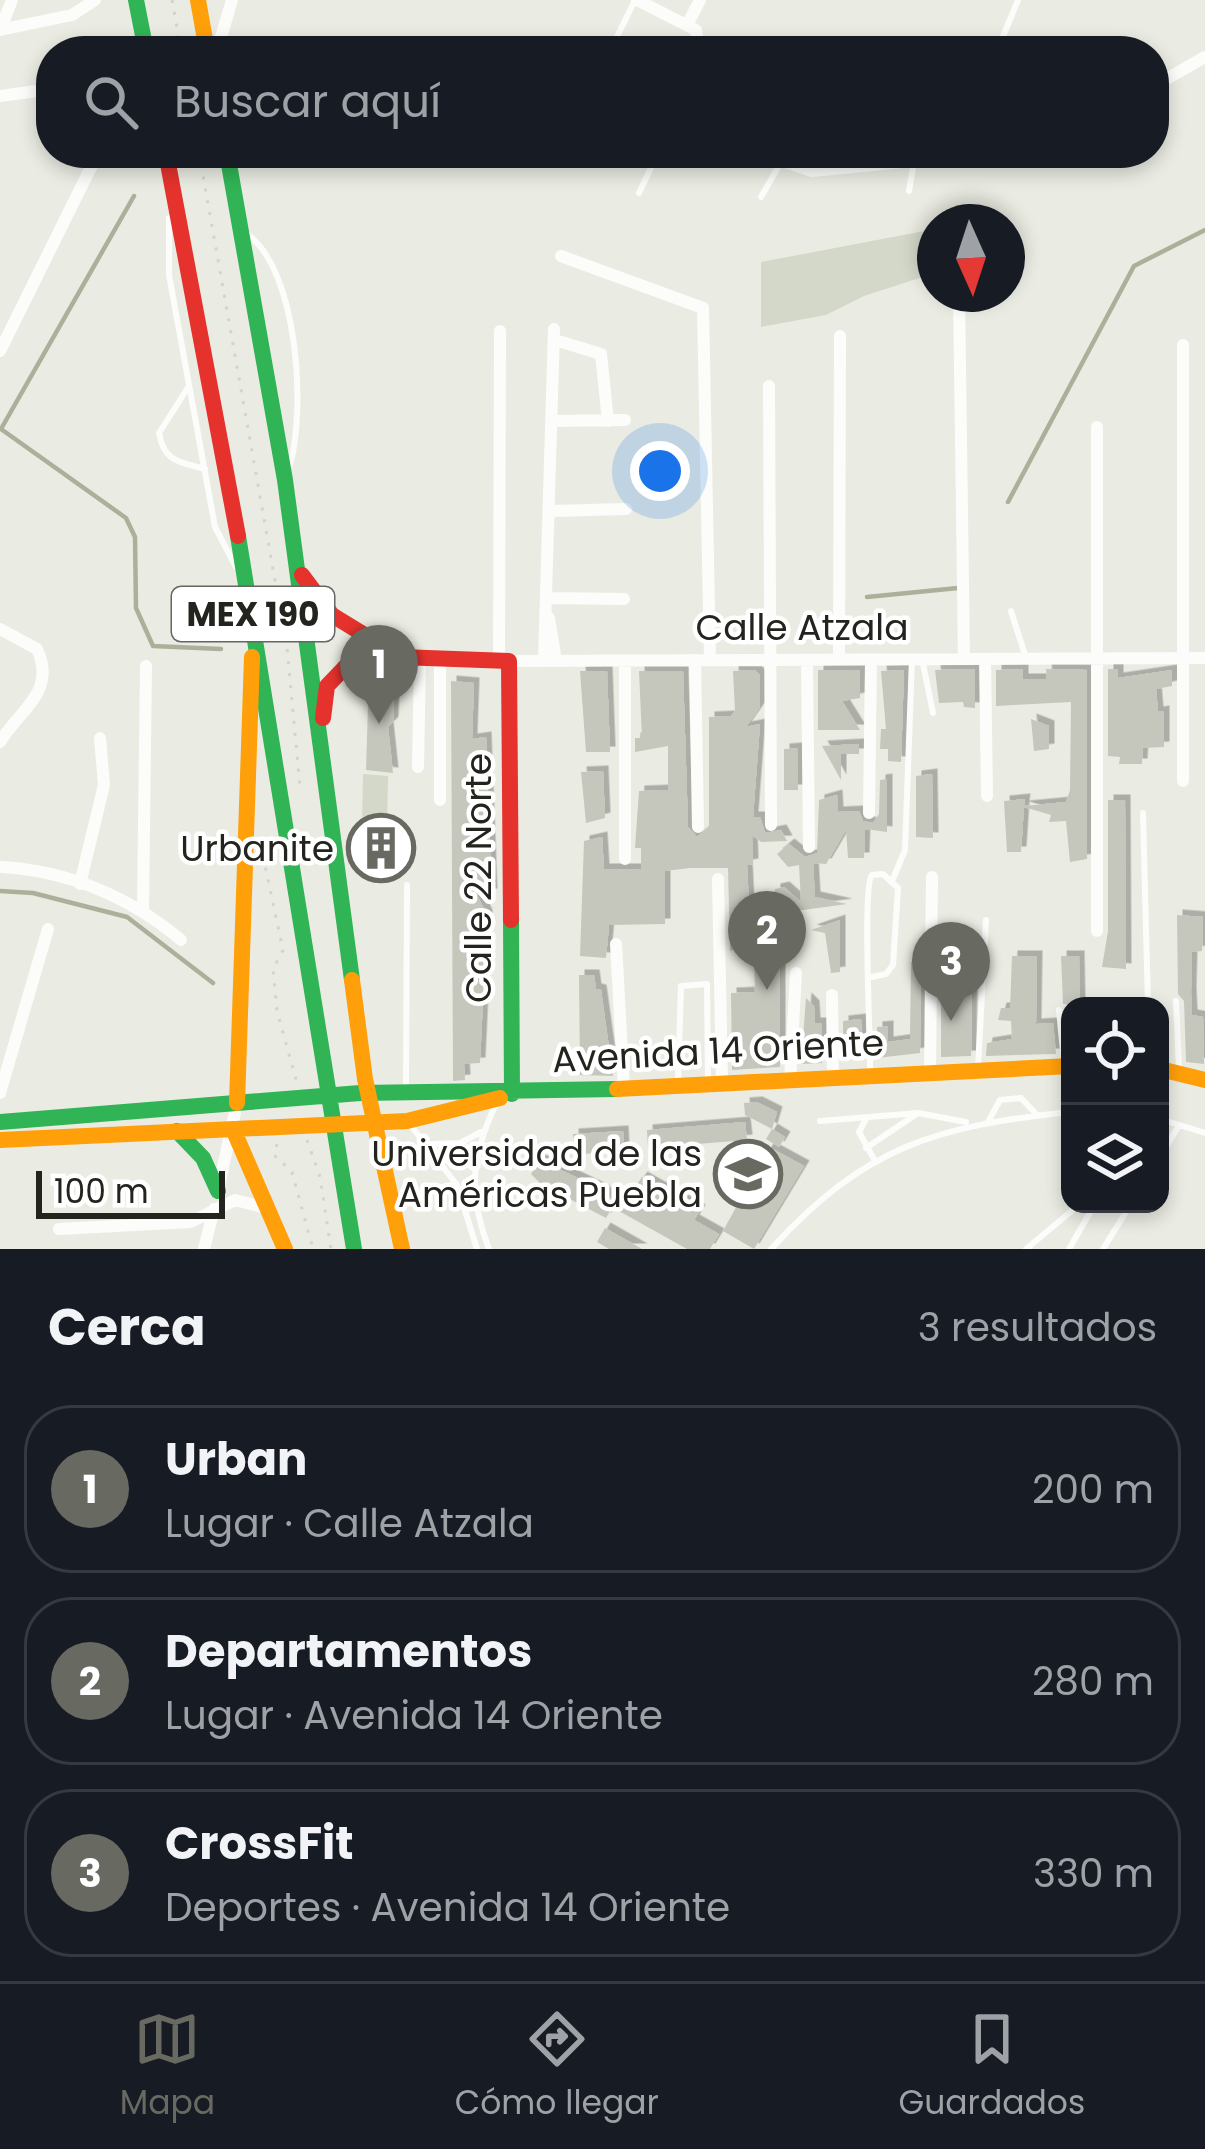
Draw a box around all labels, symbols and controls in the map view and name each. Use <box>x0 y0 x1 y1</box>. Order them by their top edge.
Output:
search box <box>36 36 1169 168</box>
icon: search <box>78 69 144 135</box>
text: Buscar aquí <box>174 70 441 133</box>
north arrow <box>917 204 1025 312</box>
your location <box>630 441 690 501</box>
road number: MEX 190 <box>172 587 334 641</box>
street label: Calle Atzala <box>695 602 909 653</box>
pin: 1 <box>340 625 418 724</box>
street label: Calle 22 Norte <box>453 753 504 1003</box>
building icon: Urbanite <box>346 813 416 883</box>
place label: Urbanite <box>180 823 334 874</box>
pin: 2 <box>728 891 806 990</box>
pin: 3 <box>912 922 990 1021</box>
map controls <box>1061 997 1169 1213</box>
button: locate <box>1061 997 1169 1105</box>
street label: Avenida 14 Oriente <box>551 1017 885 1085</box>
button: layers <box>1061 1105 1169 1213</box>
place label: Universidad de las Américas Puebla <box>371 1128 702 1220</box>
school or university icon: Universidad de las Américas Puebla <box>713 1139 783 1209</box>
scale bar <box>36 1165 225 1218</box>
text: 100 m <box>54 1168 149 1215</box>
text: Cerca <box>48 1291 206 1363</box>
text: 3 resultados <box>918 1300 1157 1355</box>
text: Urban <box>165 1428 307 1491</box>
text: 1 <box>83 1462 97 1517</box>
text: 200 m <box>1032 1462 1154 1517</box>
text: Lugar · Calle Atzala <box>165 1496 534 1551</box>
text: Departamentos <box>165 1620 532 1683</box>
text: 2 <box>79 1654 101 1709</box>
text: 280 m <box>1032 1654 1154 1709</box>
text: Lugar · Avenida 14 Oriente <box>165 1688 663 1743</box>
text: CrossFit <box>165 1812 354 1875</box>
text: 3 <box>78 1846 102 1901</box>
text: 330 m <box>1033 1846 1154 1901</box>
text: Deportes · Avenida 14 Oriente <box>165 1880 730 1935</box>
tab: Mapa <box>120 2006 215 2128</box>
tab: Cómo llegar <box>455 2006 659 2128</box>
tab: Guardados <box>899 2006 1085 2128</box>

